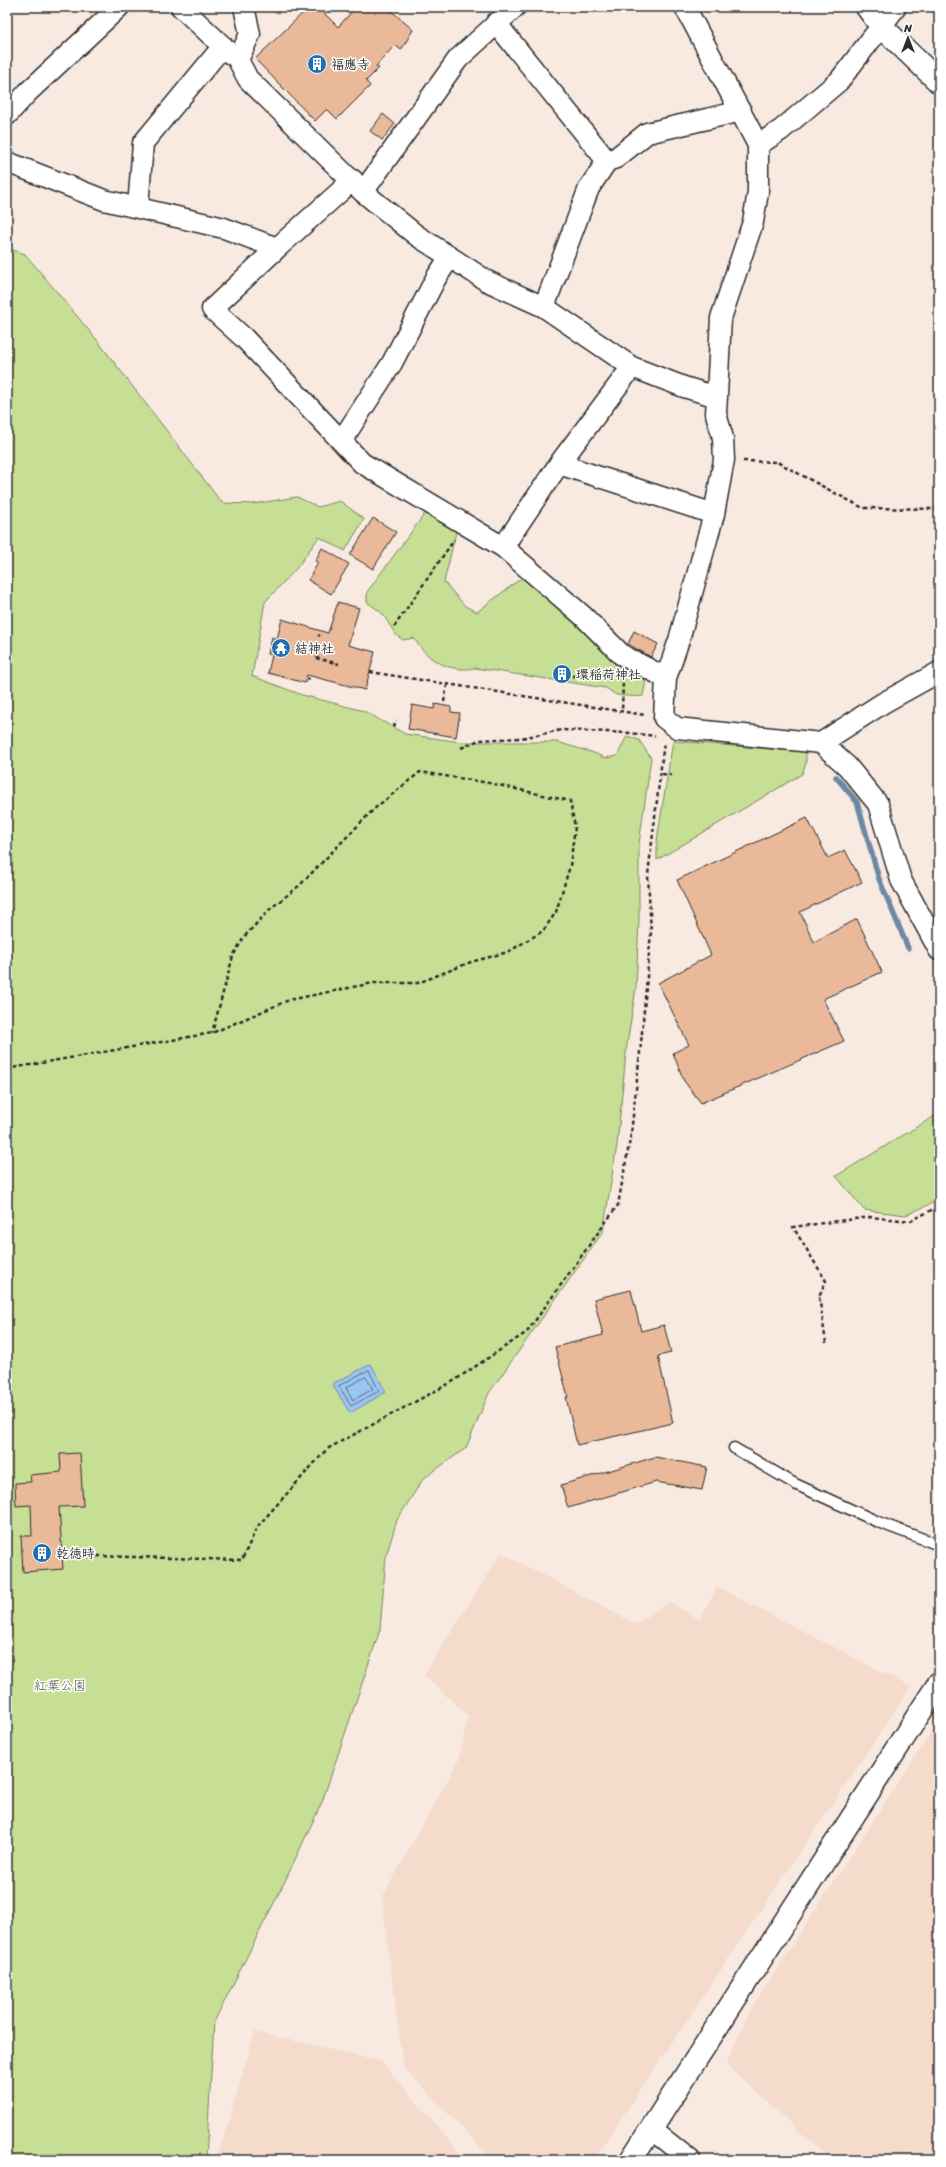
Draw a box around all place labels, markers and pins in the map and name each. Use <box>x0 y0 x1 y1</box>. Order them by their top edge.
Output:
building icon: 福應寺 <box>306 53 328 75</box>
place label: 福應寺 <box>331 53 370 76</box>
temple icon: 結神社 <box>270 637 292 659</box>
place label: 結神社 <box>295 637 334 660</box>
building icon: 環稲荷神社 <box>551 663 573 685</box>
place label: 環稲荷神社 <box>576 663 641 686</box>
building icon: 乾徳時 <box>31 1542 53 1564</box>
place label: 乾徳時 <box>56 1542 95 1565</box>

